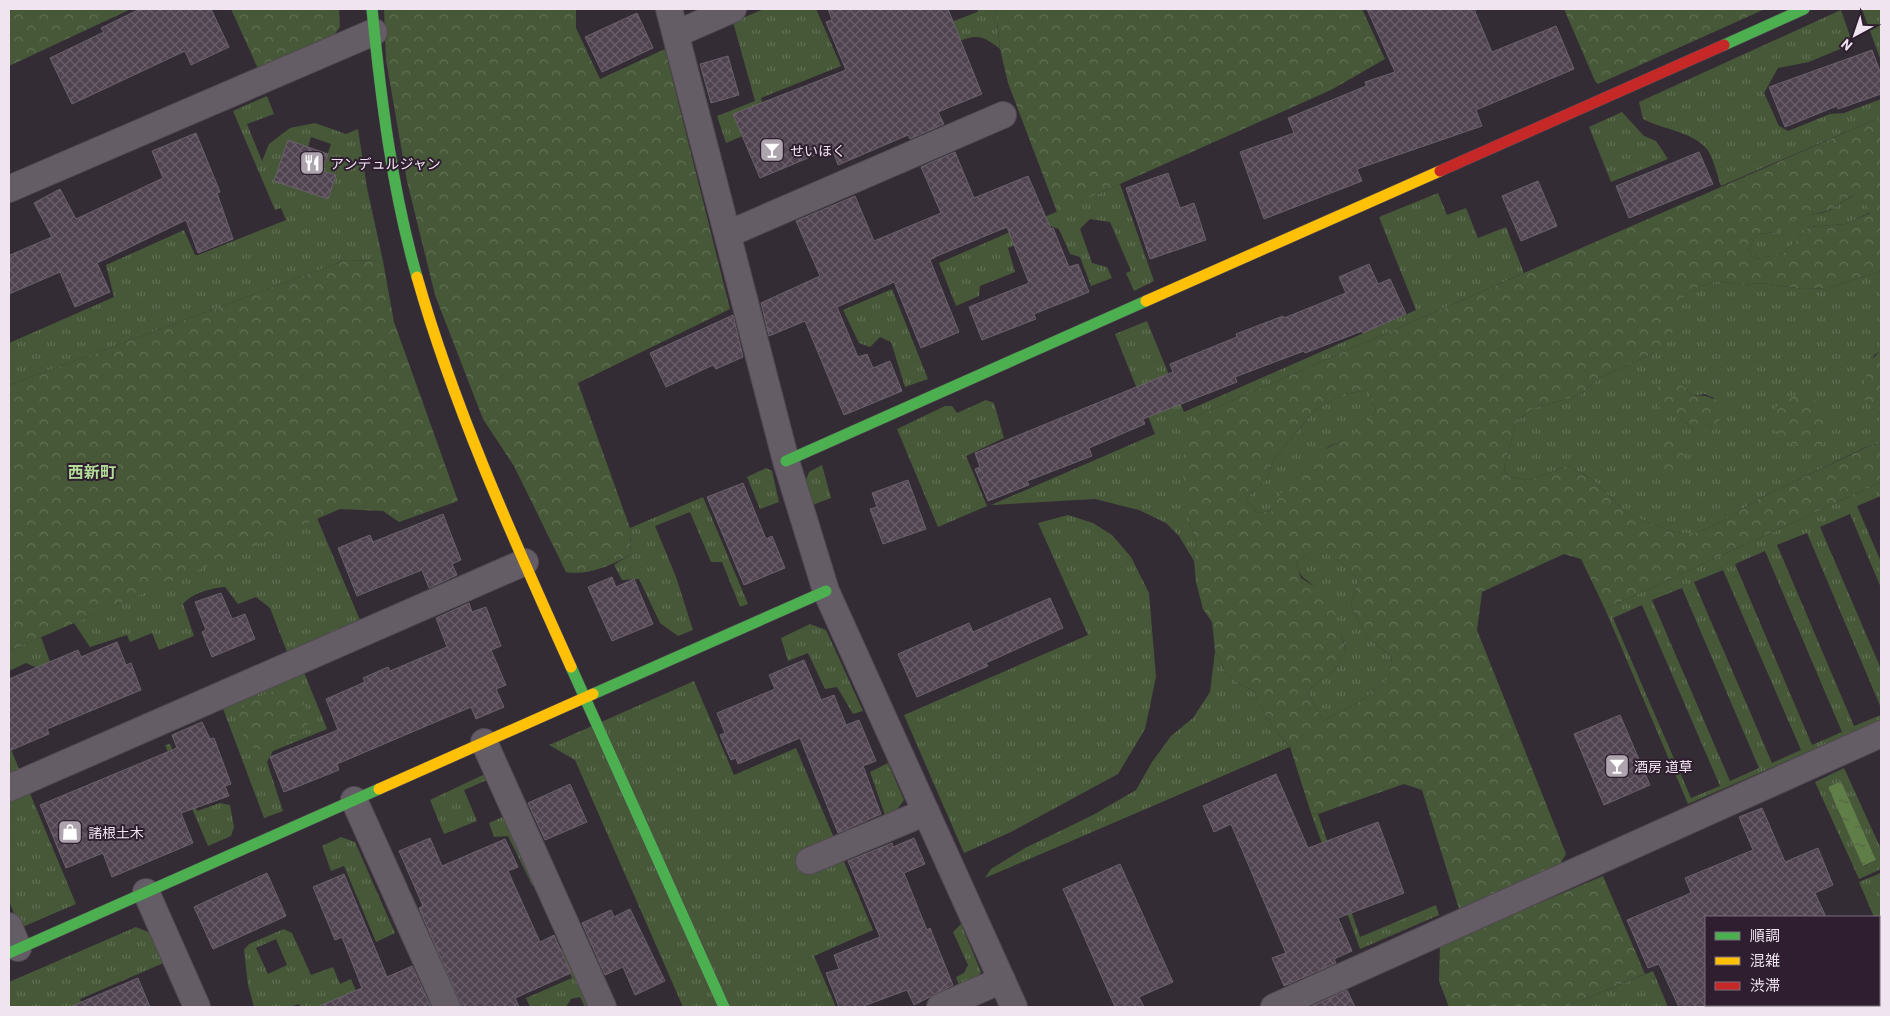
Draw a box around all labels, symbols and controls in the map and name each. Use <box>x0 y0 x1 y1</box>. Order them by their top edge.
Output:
north arrow <box>1830 10 1880 60</box>
text: N <box>1837 36 1855 55</box>
bar icon: せいほく <box>759 137 785 163</box>
place label: せいほく <box>790 142 846 159</box>
restaurant icon: アンデュルジャン <box>299 150 325 176</box>
place label: アンデュルジャン <box>330 155 441 172</box>
district label: 西新町 <box>68 462 116 481</box>
bar icon: 酒房 道草 <box>1604 753 1630 779</box>
place label: 酒房 道草 <box>1634 758 1693 775</box>
shop icon: 諸根土木 <box>57 819 83 845</box>
place label: 諸根土木 <box>88 824 144 841</box>
legend <box>1705 916 1880 1006</box>
text: 順調 <box>1750 926 1780 944</box>
text: 混雑 <box>1750 951 1780 969</box>
text: 渋滞 <box>1750 976 1780 994</box>

